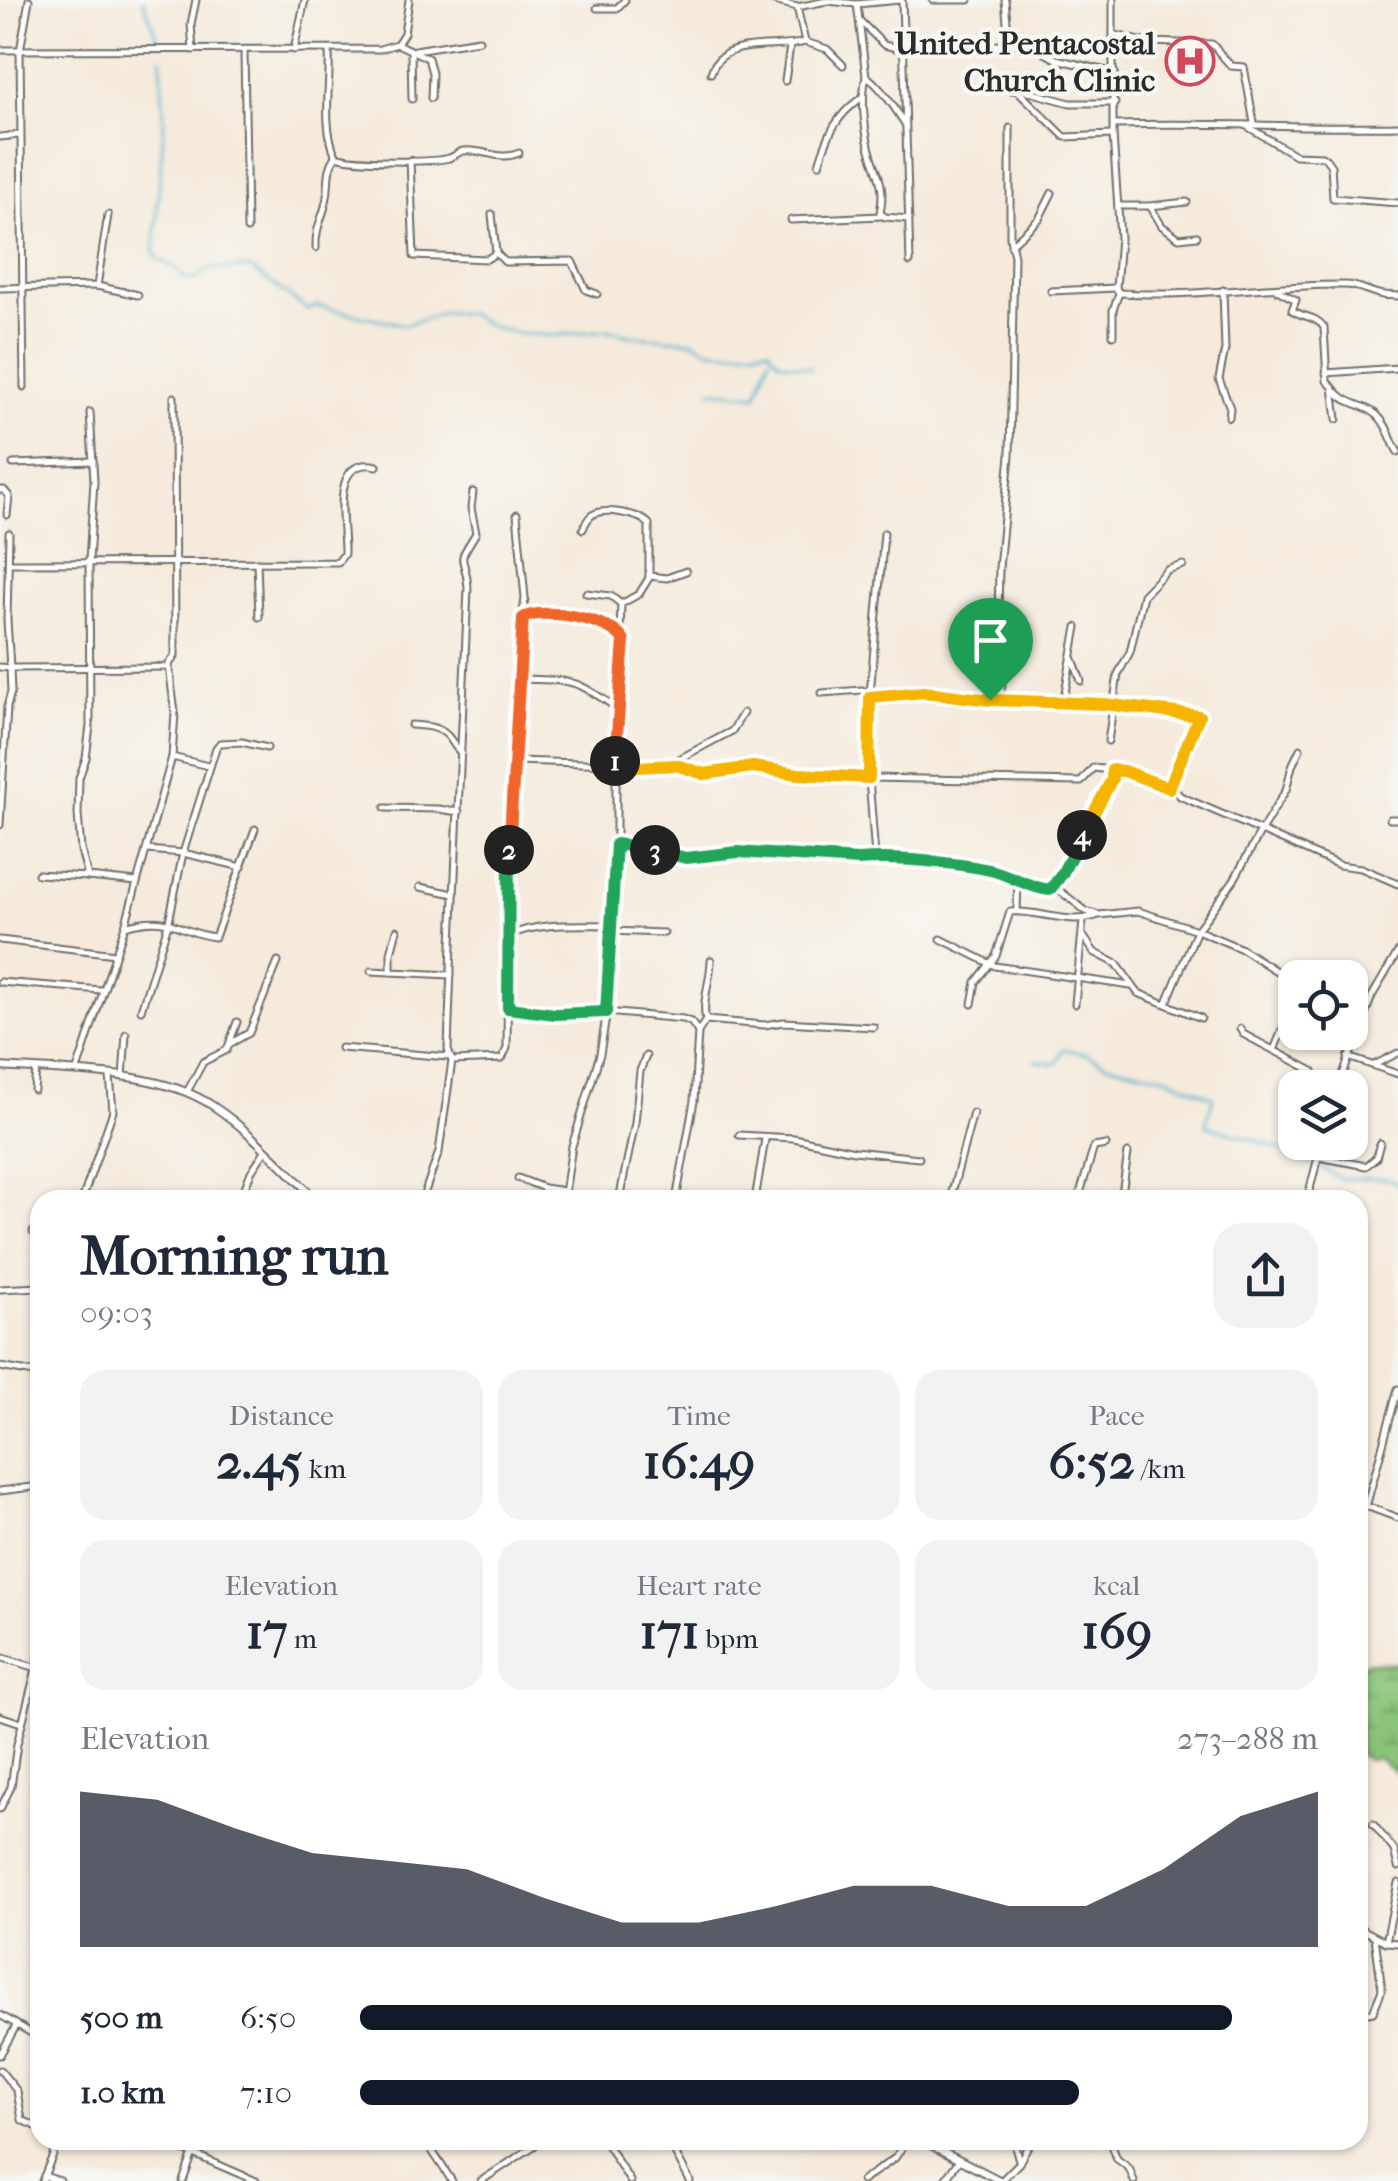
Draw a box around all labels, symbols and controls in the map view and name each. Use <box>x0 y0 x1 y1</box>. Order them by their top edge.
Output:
place label: United Pentacostal Church Clinic <box>895 25 1155 99</box>
hospital icon: United Pentacostal Church Clinic <box>1164 35 1216 87</box>
pin <box>948 598 1033 701</box>
icon: arrive <box>963 613 1018 668</box>
pin: 1 <box>590 736 640 786</box>
text: 1 <box>610 744 620 777</box>
pin: 4 <box>1057 810 1107 860</box>
text: 4 <box>1074 818 1090 851</box>
pin: 2 <box>484 825 534 875</box>
pin: 3 <box>630 825 680 875</box>
text: 2 <box>502 833 516 866</box>
text: 3 <box>649 833 661 866</box>
map controls <box>1278 960 1368 1160</box>
button: locate <box>1278 960 1368 1050</box>
button: layers <box>1278 1070 1368 1160</box>
button: share <box>1213 1223 1318 1328</box>
text: Morning run <box>80 1224 388 1288</box>
text: 09:03 <box>80 1294 153 1331</box>
text: Distance <box>229 1399 334 1432</box>
text: Time <box>667 1399 731 1432</box>
text: Pace <box>1089 1399 1145 1432</box>
text: 2.45 <box>216 1432 303 1491</box>
text: 16:49 <box>643 1432 755 1491</box>
text: 6:52 <box>1048 1432 1135 1491</box>
text: km <box>303 1452 346 1485</box>
text: /km <box>1135 1452 1185 1485</box>
text: Elevation <box>225 1569 338 1602</box>
text: Heart rate <box>636 1569 762 1602</box>
text: kcal <box>1093 1569 1140 1602</box>
text: 17 <box>246 1602 288 1661</box>
text: 171 <box>640 1602 699 1661</box>
text: 169 <box>1081 1602 1152 1661</box>
text: m <box>288 1622 317 1655</box>
text: bpm <box>699 1622 758 1655</box>
text: Elevation <box>80 1720 209 1757</box>
text: 273–288 m <box>1177 1720 1318 1757</box>
text: 500 m <box>80 1999 163 2036</box>
text: 6:50 <box>240 1999 296 2036</box>
text: 1.0 km <box>80 2074 165 2111</box>
text: 7:10 <box>240 2074 292 2111</box>

